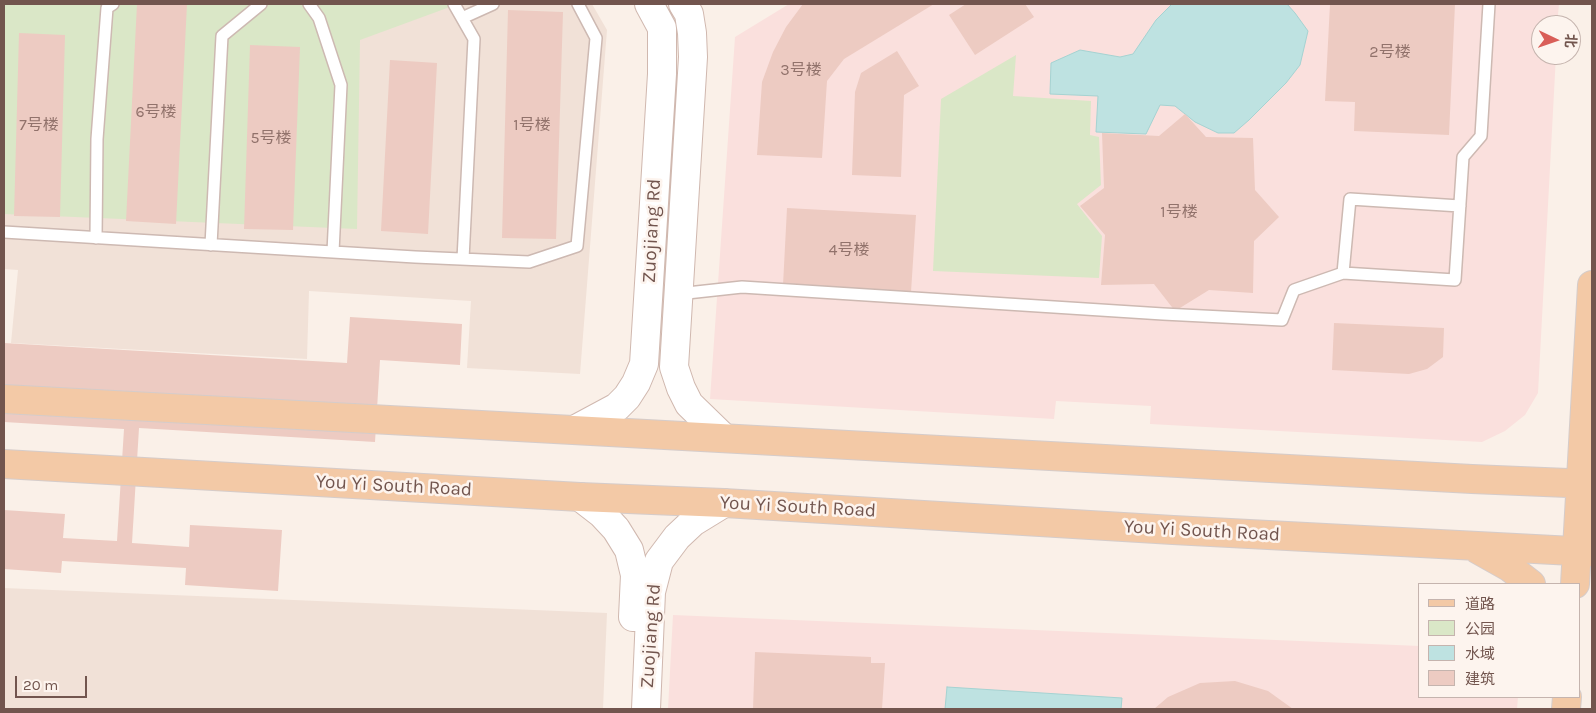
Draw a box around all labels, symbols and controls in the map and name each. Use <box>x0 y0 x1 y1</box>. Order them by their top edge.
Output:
north arrow <box>1531 15 1581 65</box>
text: 北 <box>1562 33 1579 48</box>
house number: 2号楼 <box>1369 42 1411 62</box>
house number: 3号楼 <box>780 60 822 80</box>
house number: 6号楼 <box>135 102 177 122</box>
house number: 7号楼 <box>19 115 59 135</box>
house number: 1号楼 <box>513 115 551 135</box>
house number: 5号楼 <box>250 128 292 148</box>
street label: Zuojiang Rd <box>638 178 666 284</box>
house number: 1号楼 <box>1160 202 1198 222</box>
house number: 4号楼 <box>829 240 869 260</box>
street label: You Yi South Road <box>315 471 473 501</box>
street label: You Yi South Road <box>719 492 877 522</box>
street label: You Yi South Road <box>1123 516 1281 546</box>
street label: Zuojiang Rd <box>636 583 666 689</box>
legend <box>1418 583 1581 698</box>
text: 道路 <box>1465 595 1495 613</box>
text: 公园 <box>1465 620 1495 638</box>
text: 水域 <box>1465 645 1495 663</box>
scale bar <box>18 666 90 698</box>
text: 建筑 <box>1465 670 1495 688</box>
text: 20 m <box>23 676 58 694</box>

